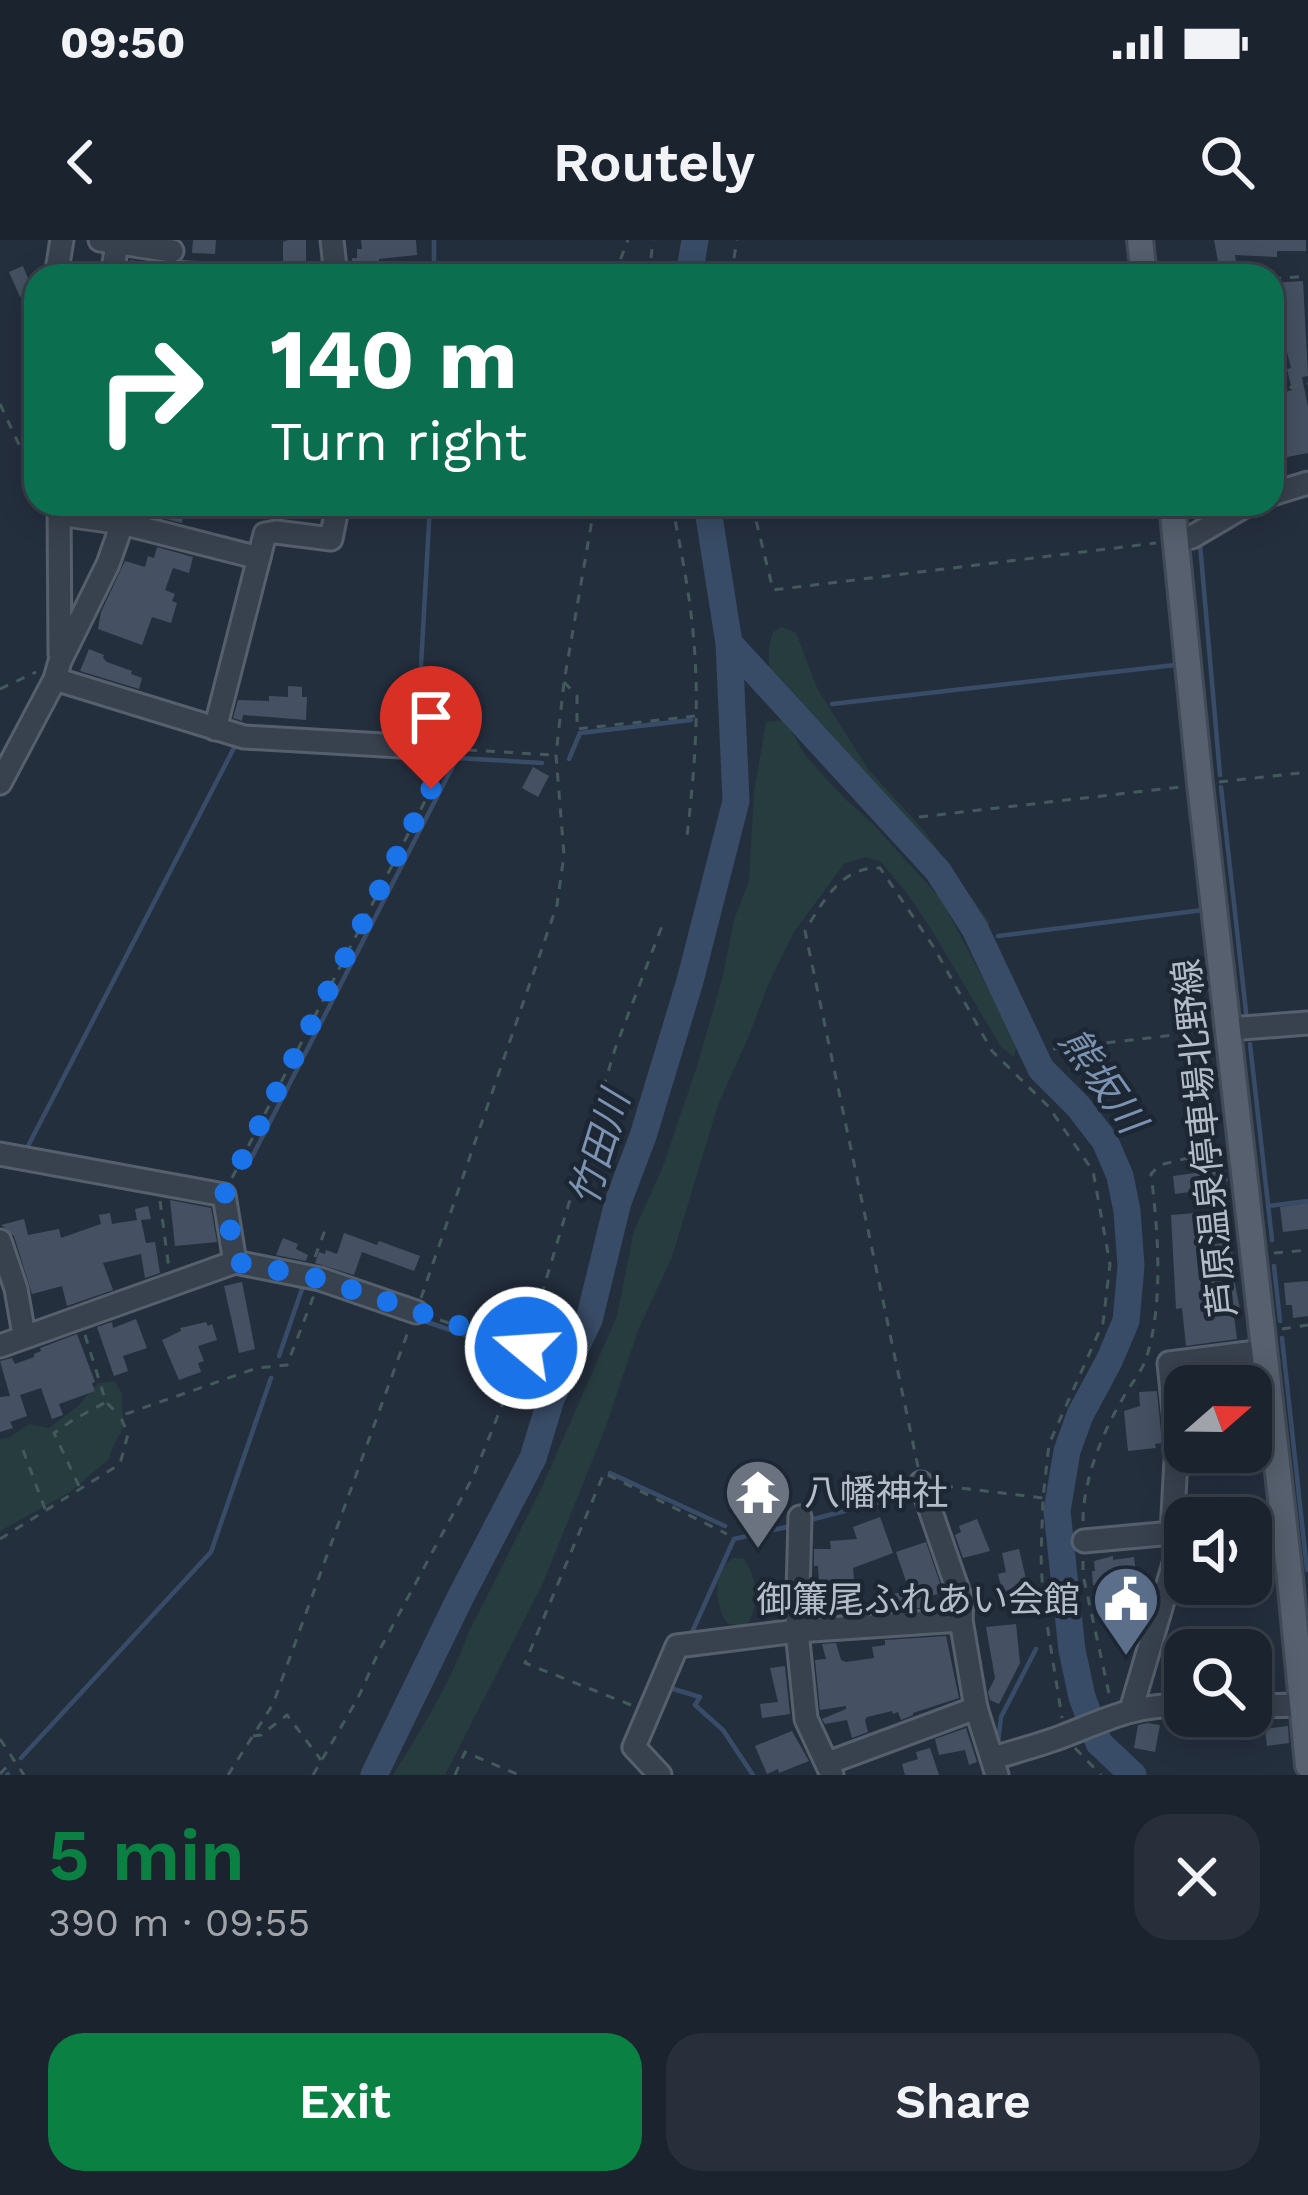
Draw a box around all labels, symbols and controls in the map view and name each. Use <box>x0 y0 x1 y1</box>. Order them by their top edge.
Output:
text: 09:50 <box>60 16 186 69</box>
icon: back <box>48 129 114 195</box>
icon: search <box>1194 129 1260 195</box>
text: Routely <box>553 131 755 194</box>
text: 140 m <box>270 310 518 408</box>
icon: right <box>72 312 228 468</box>
text: Turn right <box>270 410 527 473</box>
pin <box>380 666 482 789</box>
icon: arrive <box>398 684 464 750</box>
street label: 芦原温泉停車場北野線 <box>1165 957 1245 1319</box>
water label: 熊坂川 <box>1051 1019 1157 1144</box>
water label: 竹田川 <box>561 1082 639 1211</box>
position arrow <box>463 1285 589 1411</box>
north arrow <box>1164 1365 1272 1473</box>
map controls <box>1164 1365 1272 1737</box>
temple icon: 八幡神社 <box>723 1457 793 1551</box>
place label: 八幡神社 <box>804 1472 948 1514</box>
button: sound <box>1164 1497 1272 1605</box>
public building icon: 御簾尾ふれあい会館 <box>1091 1564 1161 1658</box>
place label: 御簾尾ふれあい会館 <box>756 1579 1080 1621</box>
button: search <box>1164 1629 1272 1737</box>
text: 5 min <box>48 1813 245 1897</box>
button: close <box>1134 1814 1260 1940</box>
text: 390 m · 09:55 <box>48 1900 310 1945</box>
button: Exit <box>48 2033 642 2171</box>
button: Share <box>666 2033 1260 2171</box>

